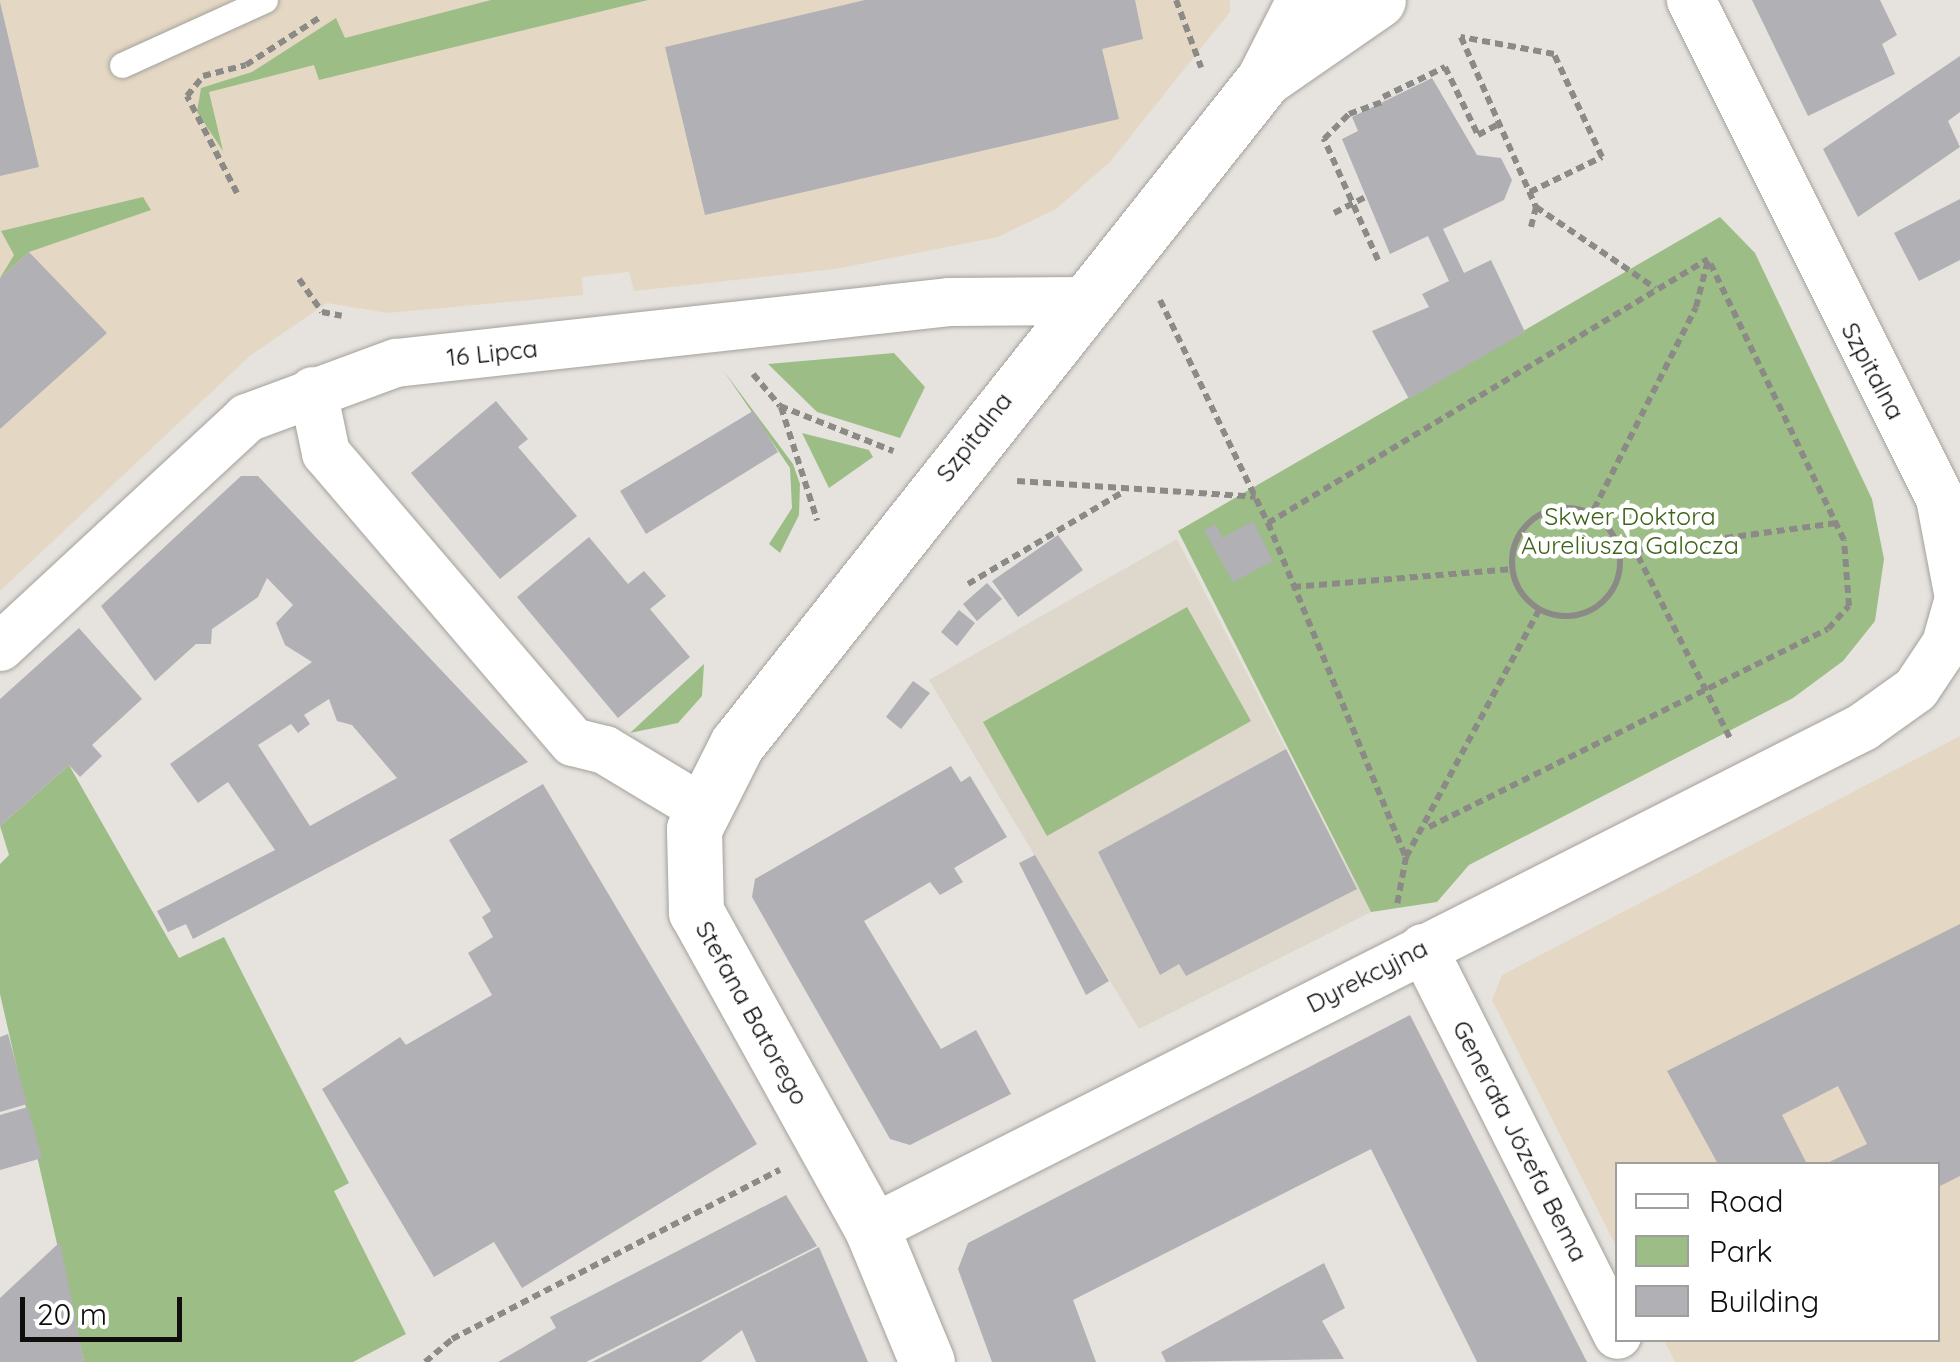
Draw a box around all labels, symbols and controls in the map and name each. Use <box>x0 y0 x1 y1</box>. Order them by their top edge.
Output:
street label: Szpitalna <box>1835 317 1911 425</box>
street label: 16 Lipca <box>445 333 539 373</box>
street label: Szpitalna <box>930 386 1018 488</box>
park label: Skwer Doktora Aureliusza Galocza <box>1521 502 1739 561</box>
street label: Stefana Batorego <box>689 916 815 1110</box>
street label: Dyrekcyjna <box>1302 933 1432 1019</box>
street label: Generała Józefa Bema <box>1446 1015 1594 1267</box>
legend <box>1615 1162 1940 1342</box>
text: Road <box>1709 1182 1783 1220</box>
text: Park <box>1709 1232 1773 1270</box>
scale bar <box>25 1277 188 1339</box>
text: Building <box>1709 1282 1819 1320</box>
text: 20 m <box>37 1295 107 1333</box>

